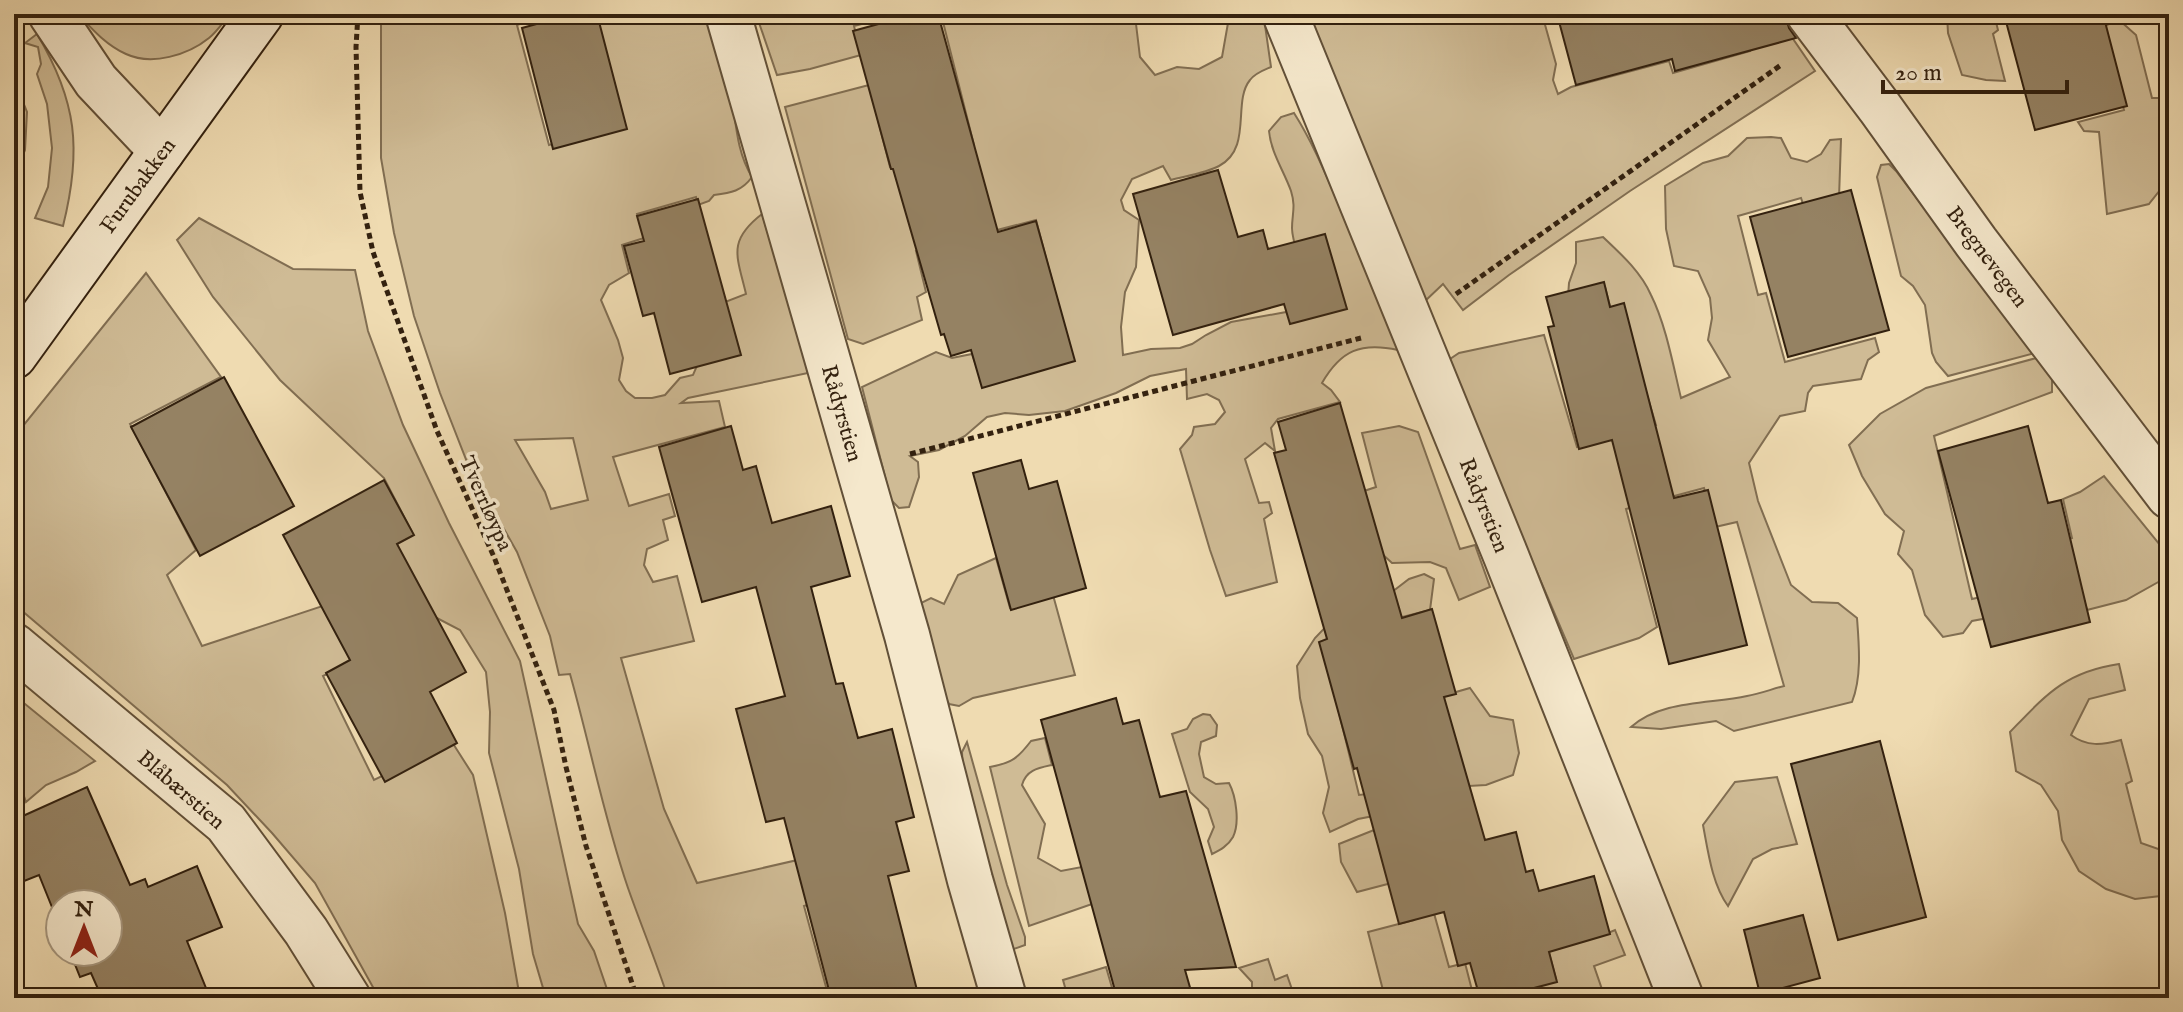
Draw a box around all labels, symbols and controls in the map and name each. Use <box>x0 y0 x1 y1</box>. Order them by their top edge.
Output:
scale bar <box>1883 44 2067 94</box>
text: 20 m <box>1895 58 1942 89</box>
street label: Furubakken <box>95 133 183 239</box>
street label: Bregnevegen <box>1939 201 2034 314</box>
street label: Rådyrstien <box>814 362 868 466</box>
street label: Tverrløypa <box>452 452 519 556</box>
street label: Rådyrstien <box>1452 454 1515 557</box>
street label: Blåbærstien <box>131 745 231 836</box>
north arrow <box>44 888 124 968</box>
text: N <box>73 896 94 924</box>

